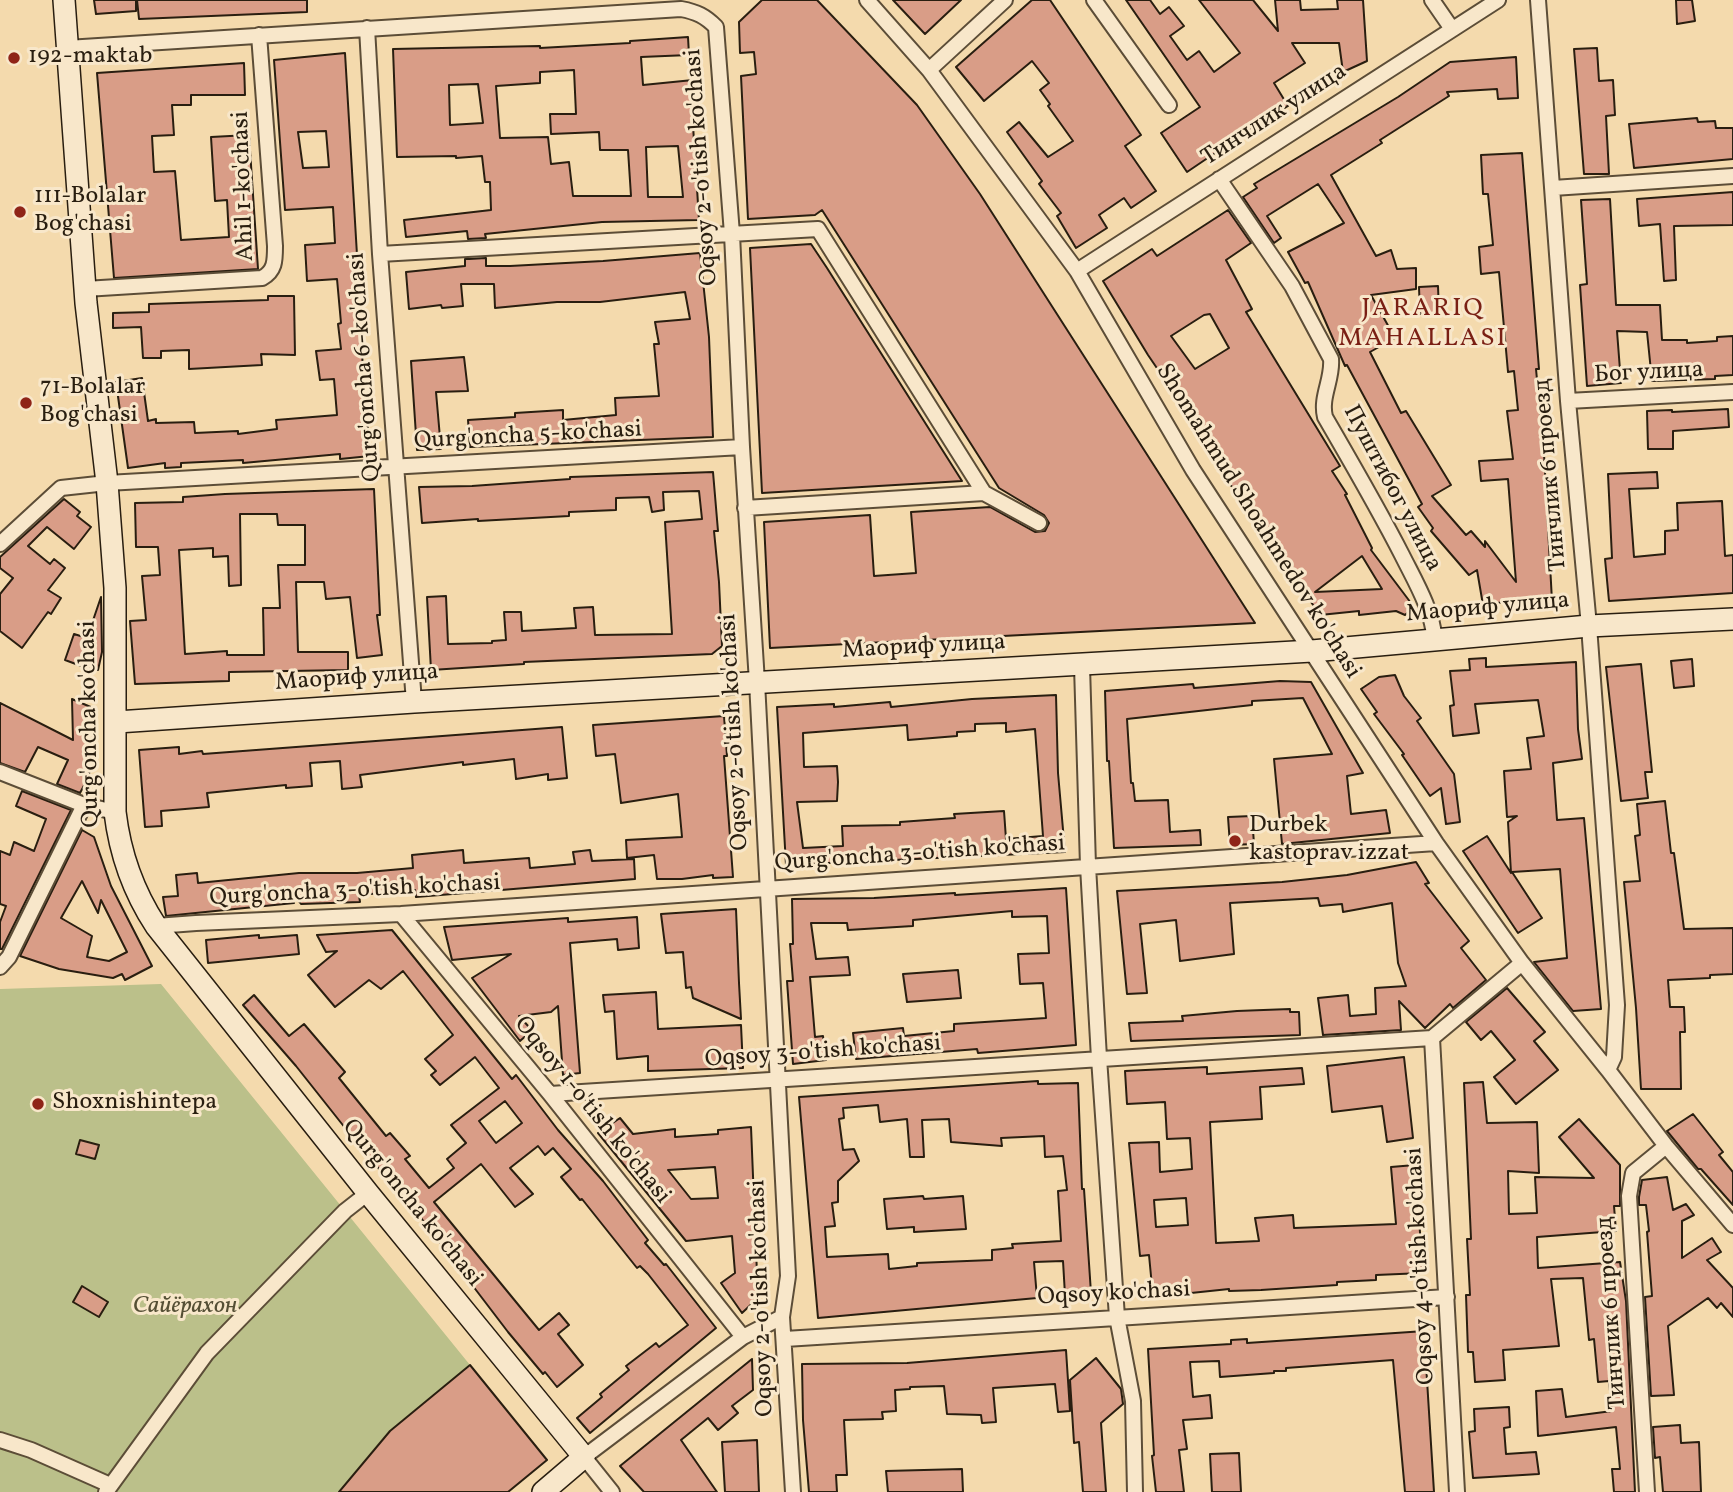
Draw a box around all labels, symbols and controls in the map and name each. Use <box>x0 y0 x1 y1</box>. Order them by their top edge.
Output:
place label: 192-maktab <box>28 44 152 72</box>
street label: Oqsoy 2-o'tish ko'chasi <box>680 48 726 286</box>
marker: 192-maktab <box>6 50 22 66</box>
street label: Тинчлик улица <box>1197 58 1353 174</box>
street label: Ahil 1-ko'chasi <box>228 110 262 262</box>
place label: 111-Bolalar Bog'chasi <box>34 184 146 240</box>
marker: 111-Bolalar Bog'chasi <box>12 204 28 220</box>
street label: Qurg'oncha 6-ko'chasi <box>344 251 388 483</box>
district label: JARARIQ MAHALLASI <box>1339 294 1507 356</box>
street label: Бог улица <box>1593 357 1705 391</box>
street label: Shomahmud Shoahmedov ko'chasi <box>1148 359 1366 685</box>
place label: 71-Bolalar Bog'chasi <box>40 375 145 431</box>
street label: Тинчлик 6 проезд <box>1529 377 1575 573</box>
marker: 71-Bolalar Bog'chasi <box>18 395 34 411</box>
street label: Пуштибог улица <box>1335 401 1447 577</box>
street label: Qurg'oncha 5-ko'chasi <box>413 417 643 457</box>
street label: Маориф улица <box>1405 588 1571 630</box>
street label: Oqsoy 2-o'tish ko'chasi <box>715 613 757 851</box>
street label: Qurg'oncha ko'chasi <box>75 620 107 828</box>
street label: Маориф улица <box>841 629 1007 667</box>
street label: Маориф улица <box>274 659 440 699</box>
place label: Durbek kastoprav izzat <box>1249 813 1409 869</box>
street label: Qurg'oncha 3-o'tish ko'chasi <box>774 830 1066 880</box>
marker: Durbek kastoprav izzat <box>1227 833 1243 849</box>
street label: Qurg'oncha 3-o'tish ko'chasi <box>209 870 501 914</box>
street label: Oqsoy 1-o'tish ko'chasi <box>506 1011 676 1211</box>
street label: Oqsoy 3-o'tish ko'chasi <box>704 1030 942 1076</box>
place label: Shoxnishintepa <box>52 1090 217 1118</box>
marker: Shoxnishintepa <box>30 1096 46 1112</box>
street label: Qurg'oncha ko'chasi <box>335 1114 487 1294</box>
street label: Oqsoy 4-o'tish ko'chasi <box>1401 1146 1443 1386</box>
street label: Oqsoy 2-o'tish ko'chasi <box>744 1179 782 1417</box>
street label: Тинчлик 6 проезд <box>1592 1216 1634 1410</box>
street label: Oqsoy ko'chasi <box>1037 1277 1191 1313</box>
park label: Сайёрахон <box>133 1294 237 1322</box>

